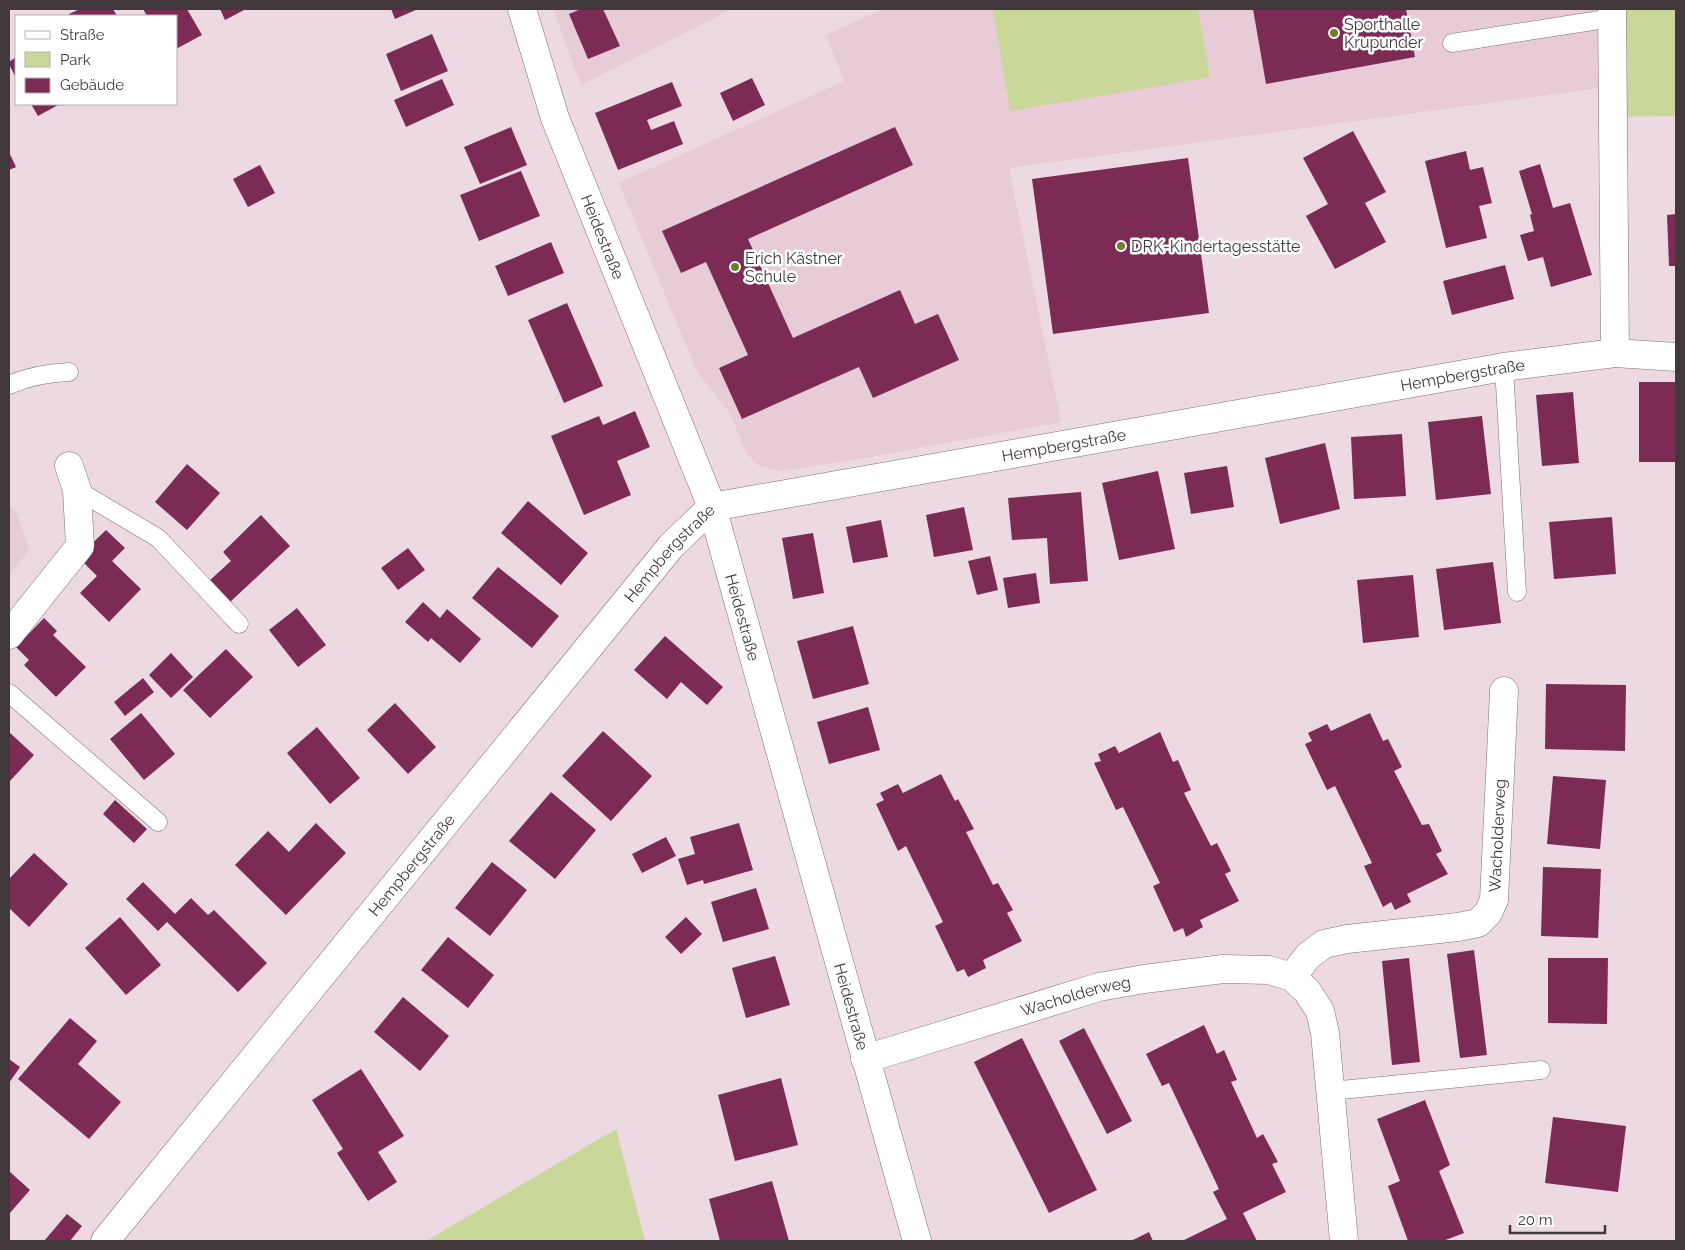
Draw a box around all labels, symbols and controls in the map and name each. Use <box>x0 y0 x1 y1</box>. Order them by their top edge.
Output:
legend <box>15 15 178 105</box>
place label: Sporthalle Krupunder <box>1344 15 1423 52</box>
text: Straße <box>60 26 105 44</box>
marker: Sporthalle Krupunder <box>1328 27 1340 39</box>
text: Park <box>60 51 91 69</box>
text: Gebäude <box>60 76 124 94</box>
street label: Heidestraße <box>577 192 628 282</box>
place label: DRK-Kindertagesstätte <box>1131 237 1301 256</box>
marker: DRK-Kindertagesstätte <box>1115 240 1127 252</box>
place label: Erich Kästner Schule <box>745 249 843 286</box>
marker: Erich Kästner Schule <box>729 261 741 273</box>
street label: Hempbergstraße <box>1399 355 1526 395</box>
street label: Hempbergstraße <box>1000 425 1127 466</box>
street label: Hempbergstraße <box>620 500 719 606</box>
street label: Heidestraße <box>721 572 764 663</box>
street label: Wacholderweg <box>1485 778 1510 893</box>
street label: Hempbergstraße <box>365 810 459 920</box>
street label: Heidestraße <box>830 961 872 1052</box>
street label: Wacholderweg <box>1018 973 1132 1021</box>
scale bar <box>1510 1202 1605 1234</box>
text: 20 m <box>1518 1211 1553 1229</box>

